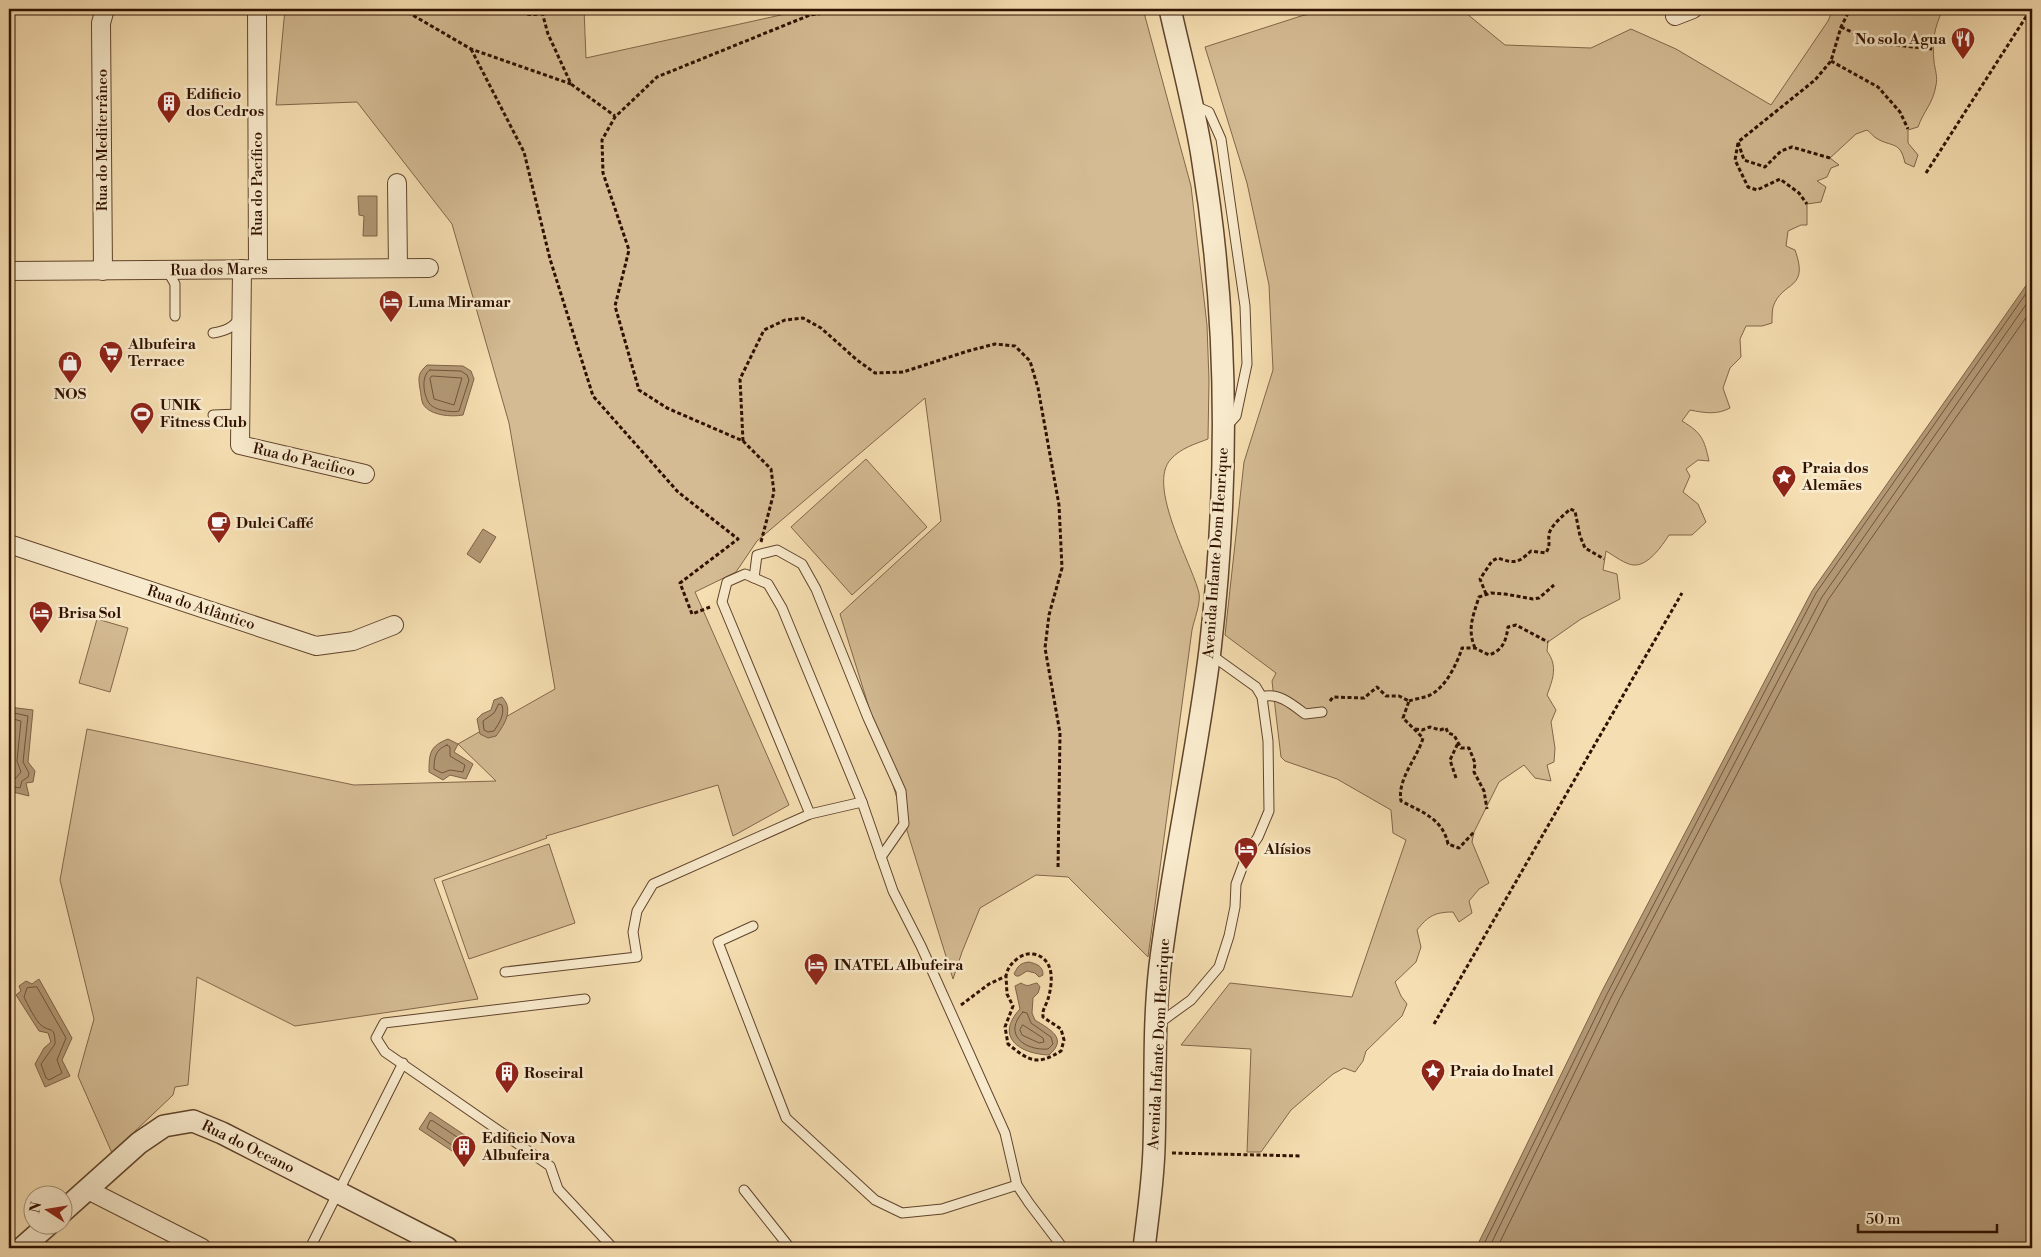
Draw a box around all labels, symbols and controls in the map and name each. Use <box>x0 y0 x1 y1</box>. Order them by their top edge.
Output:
restaurant icon: No solo Agua <box>1950 26 1976 60</box>
place label: No solo Agua <box>1855 30 1947 49</box>
street label: Rua do Mediterrâneo <box>93 69 112 211</box>
place label: Edificio dos Cedros <box>186 85 264 121</box>
building icon: Edificio dos Cedros <box>156 90 182 124</box>
street label: Rua do Pacífico <box>248 132 267 236</box>
street label: Rua dos Mares <box>170 260 268 280</box>
hotel icon: Luna Miramar <box>378 289 404 323</box>
place label: Luna Miramar <box>408 293 511 312</box>
place label: Albufeira Terrace <box>127 335 197 371</box>
supermarket icon: Albufeira Terrace <box>98 340 124 374</box>
shop icon: NOS <box>57 350 83 384</box>
place label: NOS <box>54 385 87 404</box>
place label: UNIK Fitness Club <box>160 396 247 432</box>
sports icon: UNIK Fitness Club <box>129 401 155 435</box>
street label: Rua do Pacifico <box>251 439 357 481</box>
street label: Avenida Infante Dom Henrique <box>1199 447 1233 660</box>
place label: Praia dos Alemães <box>1801 459 1868 495</box>
place icon: Praia dos Alemães <box>1771 464 1797 498</box>
cafe icon: Dulci Caffé <box>206 510 232 544</box>
place label: Dulci Caffé <box>236 514 314 533</box>
street label: Rua do Atlântico <box>144 582 258 634</box>
hotel icon: Brisa Sol <box>28 600 54 634</box>
place label: Brisa Sol <box>58 604 121 623</box>
hotel icon: Alísios <box>1233 836 1259 870</box>
place label: Alísios <box>1263 840 1311 859</box>
street label: Avenida Infante Dom Henrique <box>1144 938 1174 1151</box>
hotel icon: INATEL Albufeira <box>803 952 829 986</box>
place label: INATEL Albufeira <box>834 956 964 975</box>
place icon: Praia do Inatel <box>1420 1058 1446 1092</box>
building icon: Roseiral <box>494 1060 520 1094</box>
place label: Praia do Inatel <box>1450 1062 1554 1081</box>
place label: Roseiral <box>524 1064 584 1083</box>
street label: Rua do Oceano <box>198 1116 298 1178</box>
place label: Edificio Nova Albufeira <box>481 1129 576 1165</box>
building icon: Edificio Nova Albufeira <box>451 1134 477 1168</box>
north arrow <box>22 1184 72 1234</box>
text: N <box>26 1200 46 1215</box>
scale bar <box>1858 1202 1997 1234</box>
text: 50 m <box>1866 1210 1900 1229</box>

